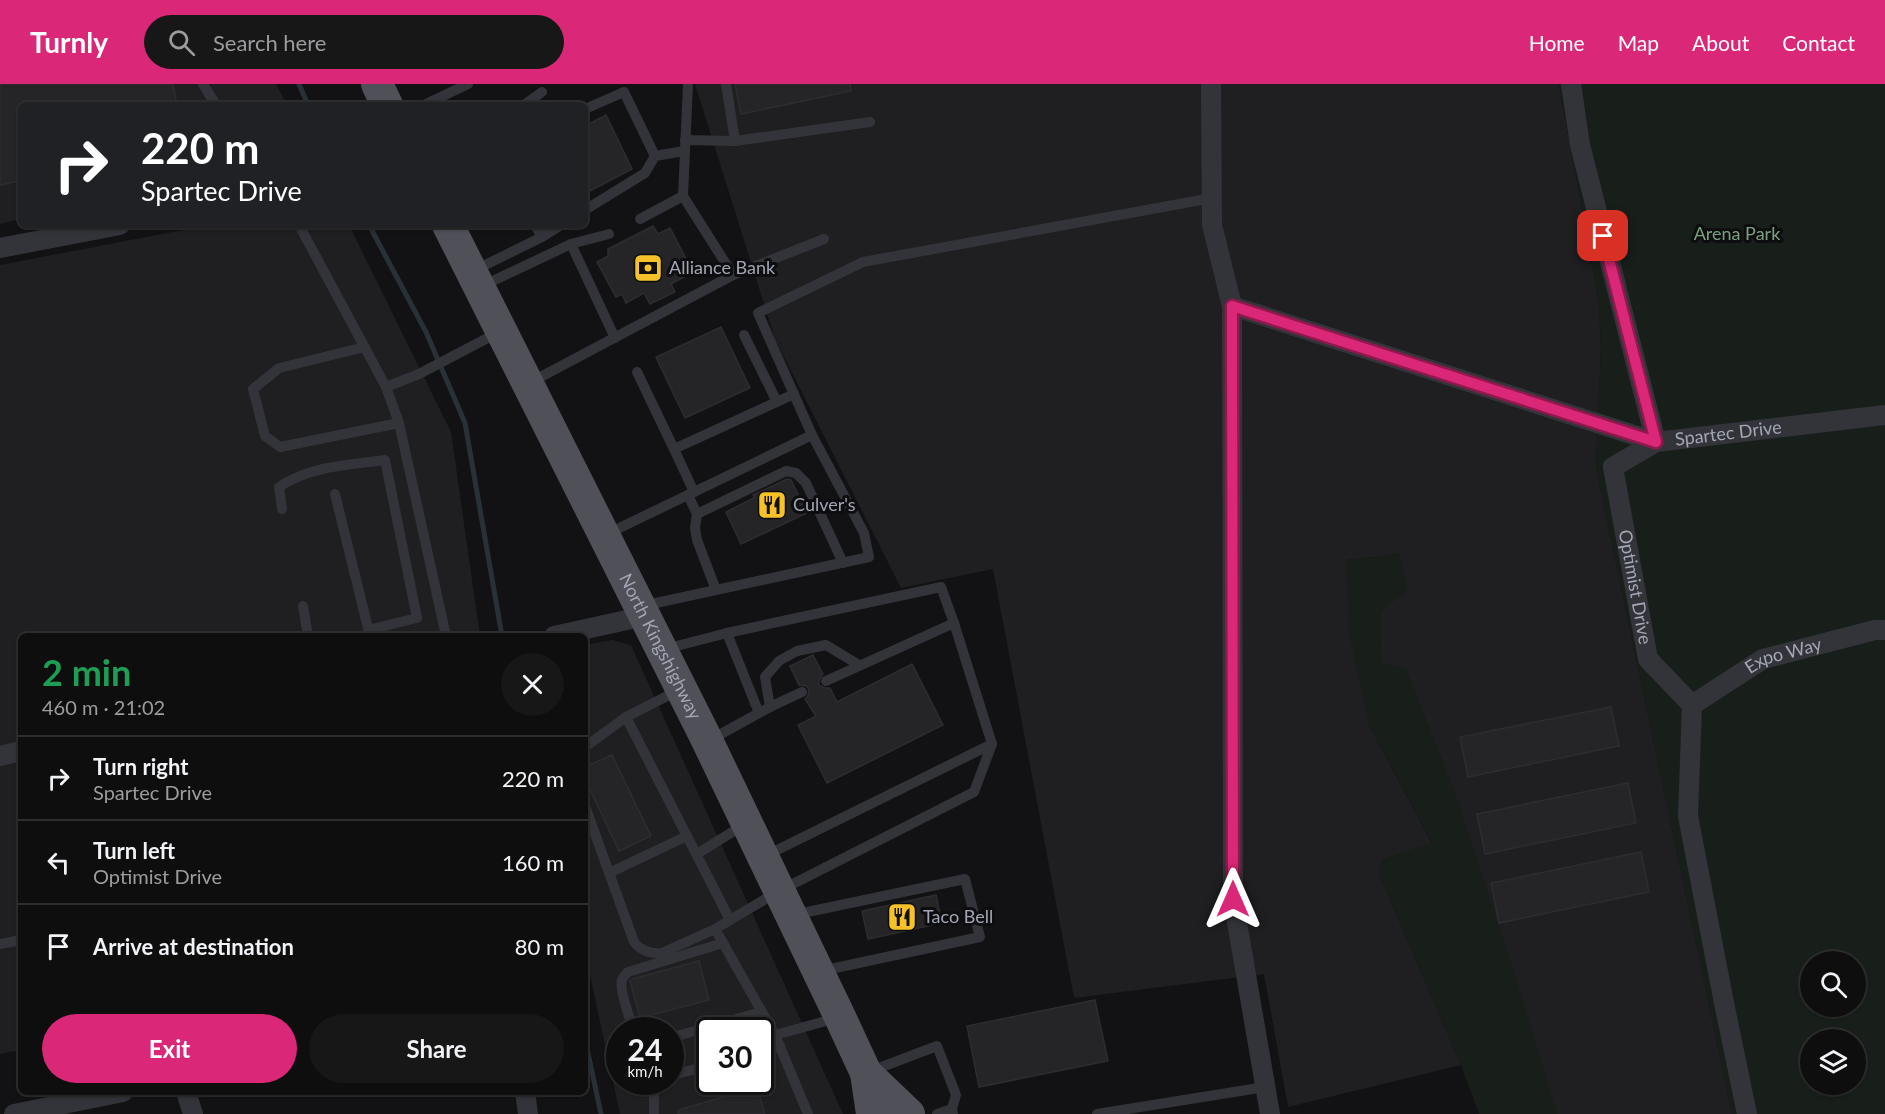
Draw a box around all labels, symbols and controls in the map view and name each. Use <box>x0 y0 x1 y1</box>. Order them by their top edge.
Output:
search box <box>144 15 564 69</box>
text: Turnly <box>30 25 108 59</box>
icon: search <box>165 26 198 59</box>
text: Search here <box>213 29 326 56</box>
text: Home <box>1529 30 1585 55</box>
text: Map <box>1618 30 1659 55</box>
text: About <box>1692 30 1749 55</box>
text: Contact <box>1782 30 1855 55</box>
text: 220 m <box>141 123 259 173</box>
icon: right <box>42 126 120 204</box>
text: Spartec Drive <box>141 174 302 207</box>
pin <box>1577 210 1628 261</box>
icon: arrive <box>1586 219 1619 252</box>
park label: Arena Park <box>1694 222 1781 244</box>
bank icon: Alliance Bank <box>632 252 664 284</box>
place label: Alliance Bank <box>669 256 776 278</box>
street label: Spartec Drive <box>1674 415 1783 450</box>
restaurant icon: Culver's <box>756 489 788 521</box>
place label: Culver's <box>793 493 856 515</box>
street label: Optimist Drive <box>1615 528 1657 646</box>
street label: North Kingshighway <box>615 570 707 724</box>
street label: Expo Way <box>1740 632 1825 678</box>
text: 2 min <box>42 650 131 694</box>
button: close <box>501 653 564 716</box>
text: 460 m · 21:02 <box>42 695 165 719</box>
text: Turn right <box>93 753 188 780</box>
icon: right <box>42 762 75 795</box>
text: 220 m <box>502 765 564 792</box>
text: Spartec Drive <box>93 780 212 804</box>
text: Turn left <box>93 837 175 864</box>
icon: left <box>42 846 75 879</box>
text: 160 m <box>502 849 564 876</box>
text: Optimist Drive <box>93 864 222 888</box>
position arrow <box>1201 867 1265 931</box>
restaurant icon: Taco Bell <box>886 901 918 933</box>
place label: Taco Bell <box>923 905 993 927</box>
icon: arrive <box>42 930 75 963</box>
text: Arrive at destination <box>93 933 294 960</box>
text: 80 m <box>515 933 564 960</box>
map controls <box>1800 951 1866 1095</box>
button: search <box>1800 951 1866 1017</box>
button: Exit <box>42 1014 297 1083</box>
button: Share <box>309 1014 564 1083</box>
speed limit sign: 30 <box>696 1017 774 1095</box>
button: layers <box>1800 1029 1866 1095</box>
text: 24 <box>628 1031 662 1067</box>
text: km/h <box>627 1062 663 1080</box>

